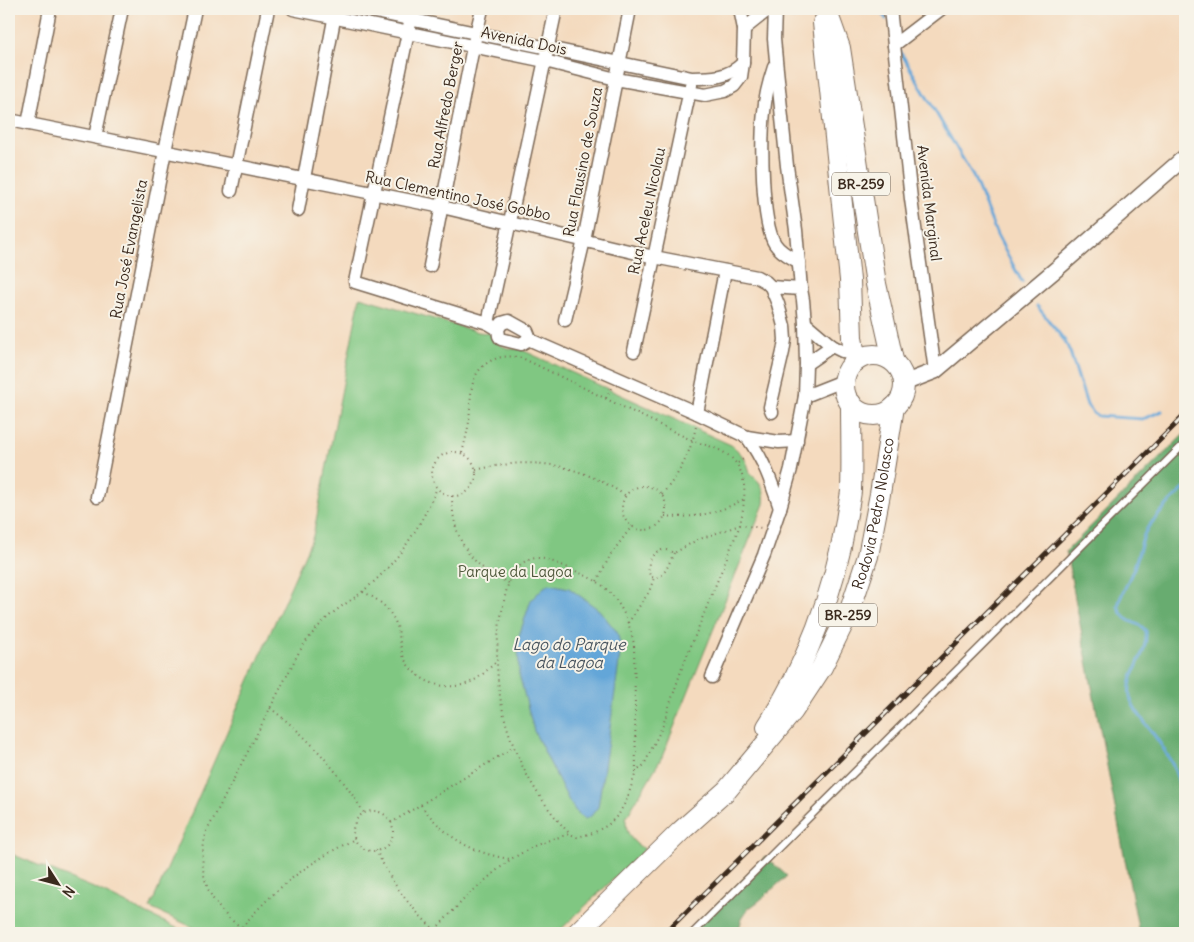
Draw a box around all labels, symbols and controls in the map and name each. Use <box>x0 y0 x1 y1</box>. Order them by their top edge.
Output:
street label: Avenida Dois <box>480 22 569 59</box>
street label: Rua Alfredo Berger <box>424 40 467 170</box>
street label: Rua Flausino de Souza <box>559 85 606 238</box>
street label: Avenida Marginal <box>913 144 946 262</box>
street label: Rua Aceleu Nicolau <box>624 145 669 276</box>
street label: Rua Clementino José Gobbo <box>364 167 553 224</box>
road number: BR-259 <box>832 172 890 195</box>
street label: Rua José Evangelista <box>106 177 151 320</box>
street label: Rodovia Pedro Nolasco <box>848 436 898 592</box>
park label: Parque da Lagoa <box>458 562 573 581</box>
road number: BR-259 <box>819 604 877 626</box>
water label: Lago do Parque da Lagoa <box>512 634 627 672</box>
north arrow <box>32 860 82 910</box>
text: N <box>58 882 79 901</box>

